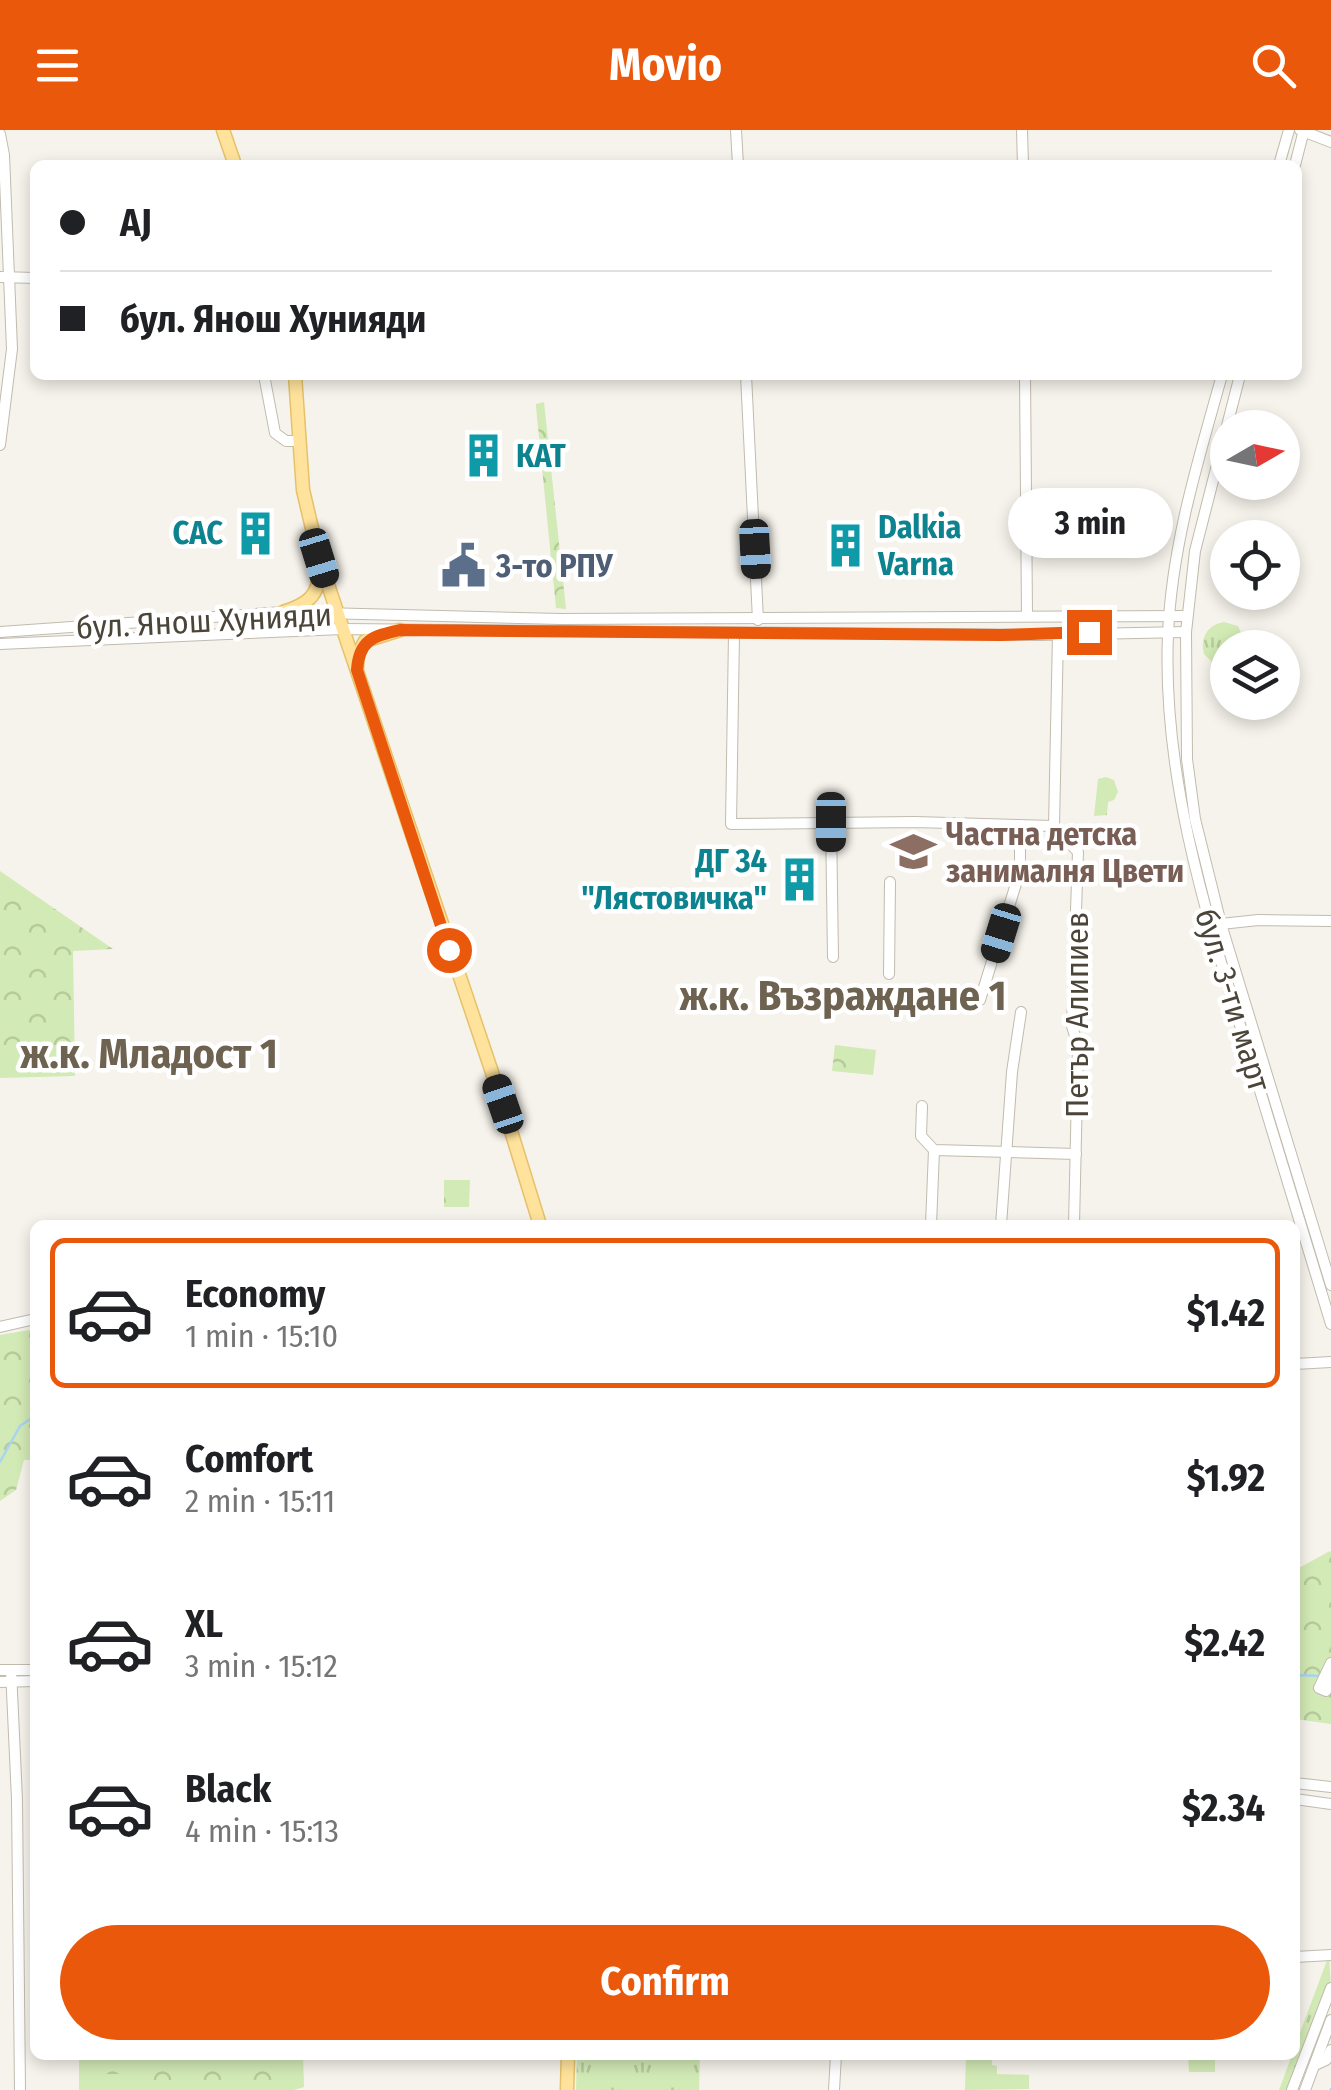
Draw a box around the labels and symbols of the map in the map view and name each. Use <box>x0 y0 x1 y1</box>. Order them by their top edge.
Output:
north arrow <box>1210 410 1300 500</box>
building icon: КАТ <box>459 432 507 480</box>
place label: КАТ <box>516 437 566 475</box>
callout: 3 min <box>1006 487 1172 557</box>
place label: Dalkia Varna <box>877 508 962 583</box>
building icon: САС <box>232 509 280 557</box>
place label: САС <box>172 514 223 552</box>
car <box>738 518 772 580</box>
building icon: Dalkia Varna <box>821 521 869 569</box>
car <box>296 525 342 591</box>
public building icon: 3-то РПУ <box>439 542 487 590</box>
place label: 3-то РПУ <box>495 547 614 585</box>
street label: бул. Янош Хунияди <box>75 595 333 647</box>
route end <box>1067 610 1112 655</box>
car <box>816 792 846 852</box>
place label: Частна детска занималня Цвети <box>946 815 1184 890</box>
school or university icon: Частна детска занималня Цвети <box>889 828 937 876</box>
place label: ДГ 34 "Лястовичка" <box>581 842 767 917</box>
building icon: ДГ 34 "Лястовичка" <box>776 855 824 903</box>
car <box>978 900 1024 966</box>
street label: бул. 3-ти март <box>1187 904 1279 1096</box>
street label: Петър Алипиев <box>1058 912 1096 1118</box>
route start <box>427 928 472 973</box>
district label: ж.к. Възраждане 1 <box>678 971 1007 1021</box>
district label: ж.к. Младост 1 <box>19 1029 278 1079</box>
car <box>479 1071 527 1137</box>

